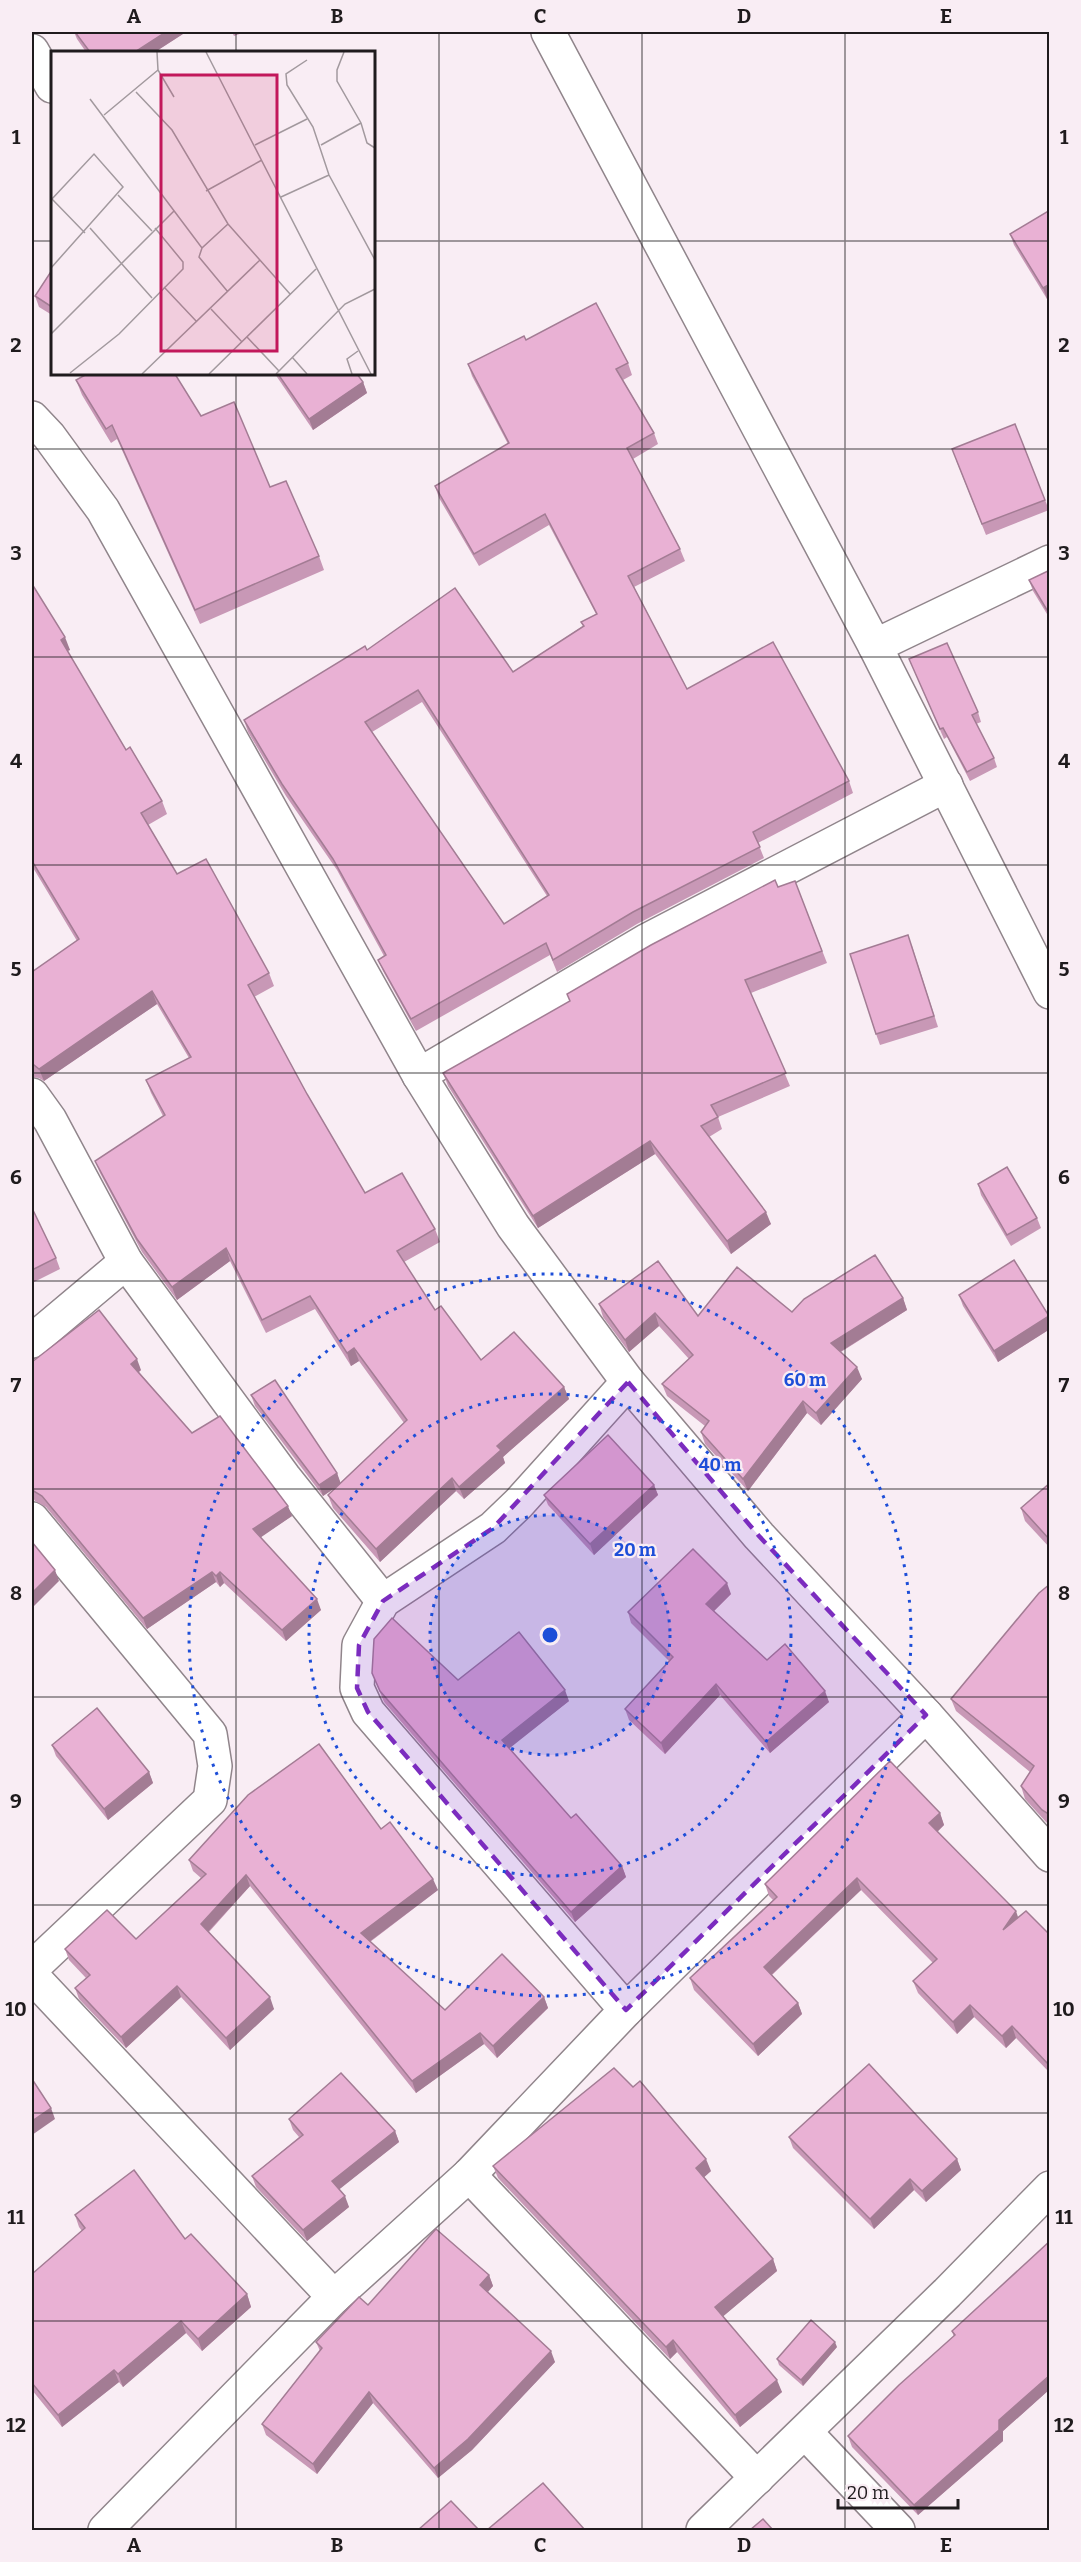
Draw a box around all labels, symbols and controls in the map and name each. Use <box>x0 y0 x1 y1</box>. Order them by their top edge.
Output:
text: A <box>127 4 142 28</box>
text: B <box>331 4 344 28</box>
text: C <box>534 4 546 28</box>
text: D <box>737 4 751 28</box>
text: E <box>940 4 952 28</box>
inset map <box>51 51 375 375</box>
text: 1 <box>12 125 21 149</box>
text: 1 <box>1060 125 1069 149</box>
text: 2 <box>10 333 22 357</box>
text: 2 <box>1058 333 1070 357</box>
text: 3 <box>10 541 22 565</box>
text: 3 <box>1058 541 1070 565</box>
text: 4 <box>10 749 22 773</box>
text: 4 <box>1058 749 1070 773</box>
text: 5 <box>11 957 22 981</box>
text: 5 <box>1059 957 1070 981</box>
text: 6 <box>10 1165 22 1189</box>
text: 6 <box>1058 1165 1070 1189</box>
text: 60 m <box>784 1369 826 1391</box>
text: 7 <box>11 1373 22 1397</box>
text: 7 <box>1059 1373 1070 1397</box>
text: 40 m <box>699 1454 741 1476</box>
text: 20 m <box>614 1539 656 1561</box>
text: 8 <box>10 1581 22 1605</box>
text: 8 <box>1058 1581 1070 1605</box>
centre of rings <box>540 1625 560 1645</box>
text: 9 <box>10 1789 22 1813</box>
text: 9 <box>1058 1789 1070 1813</box>
text: 10 <box>5 1997 27 2021</box>
text: 10 <box>1053 1997 1075 2021</box>
text: 11 <box>7 2205 25 2229</box>
text: 11 <box>1055 2205 1073 2229</box>
text: 12 <box>6 2413 26 2437</box>
text: 12 <box>1054 2413 1074 2437</box>
scale bar <box>838 2472 958 2510</box>
text: 20 m <box>847 2482 889 2504</box>
text: A <box>127 2533 142 2557</box>
text: B <box>331 2533 344 2557</box>
text: C <box>534 2533 546 2557</box>
text: D <box>737 2533 751 2557</box>
text: E <box>940 2533 952 2557</box>

